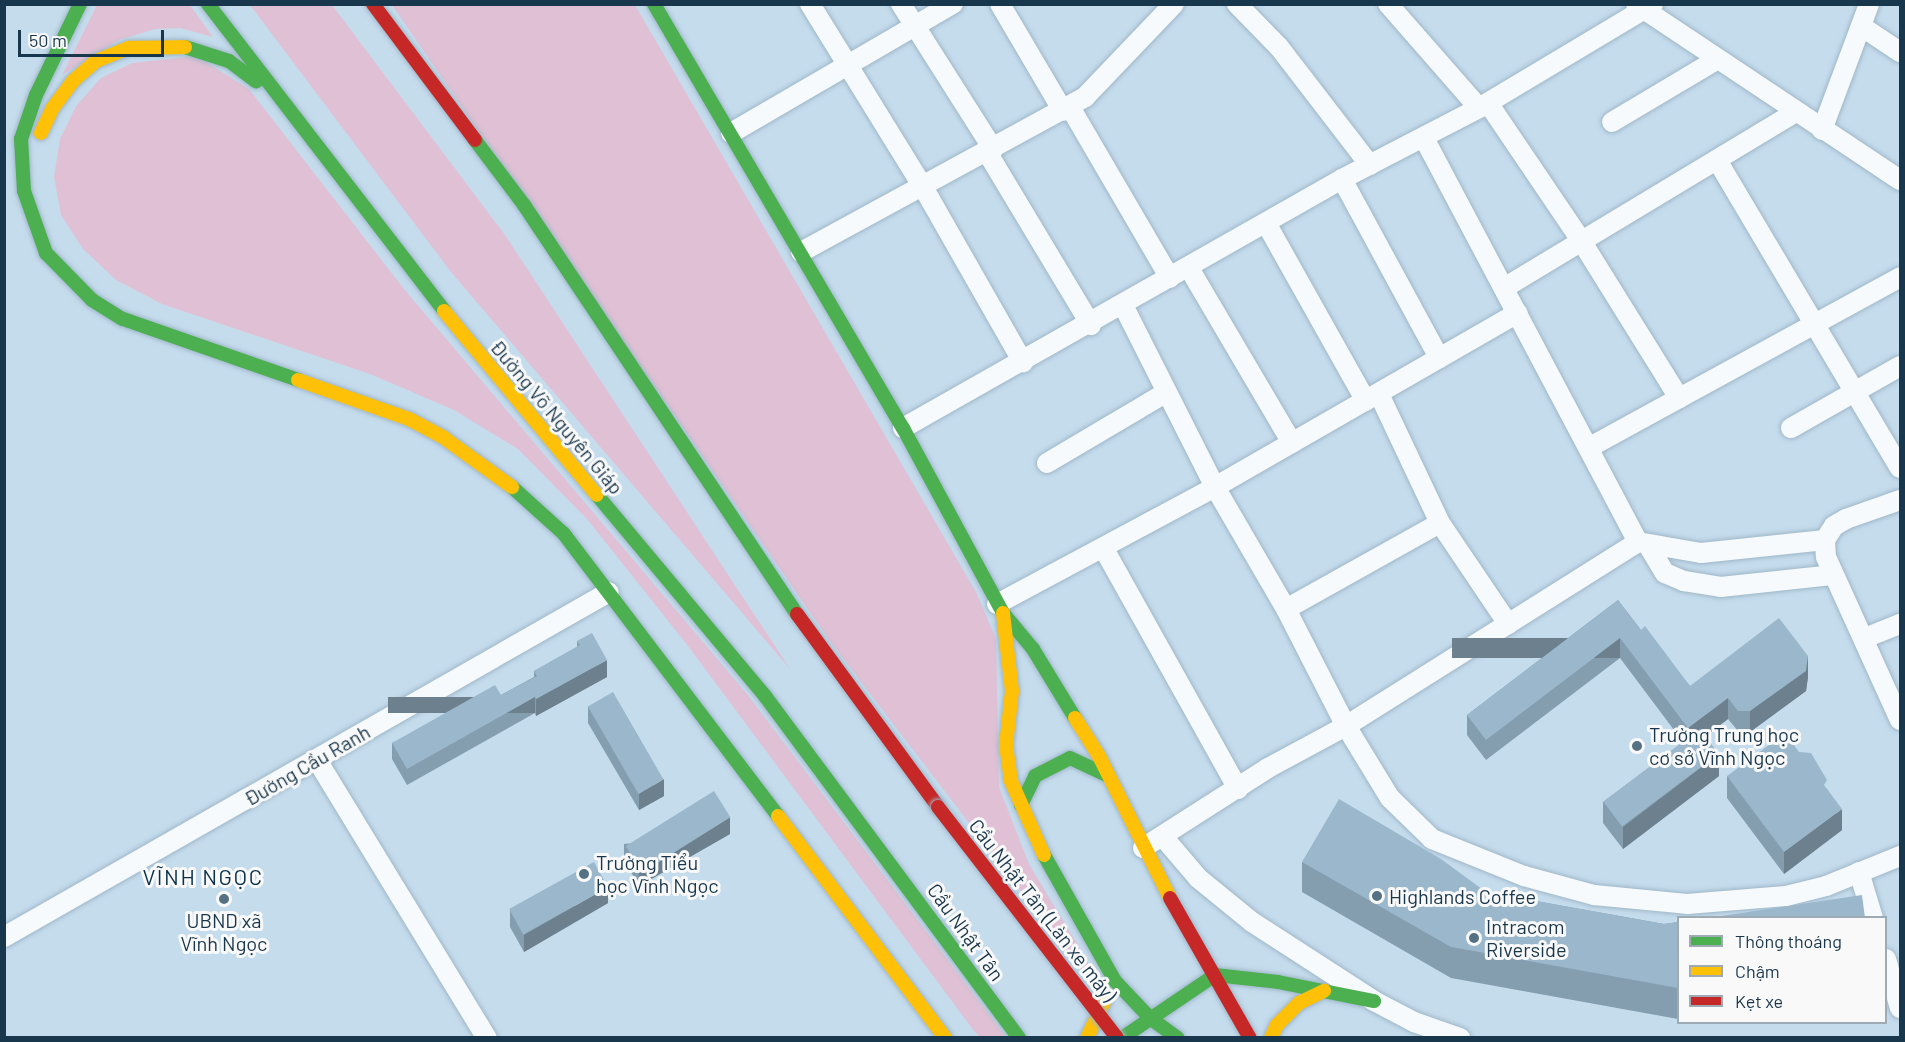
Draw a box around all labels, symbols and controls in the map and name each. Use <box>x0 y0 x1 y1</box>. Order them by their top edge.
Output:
scale bar <box>21 18 166 56</box>
text: 50 m <box>29 29 67 51</box>
street label: Đường Võ Nguyên Giáp <box>486 335 628 499</box>
street label: Đường Cầu Ranh <box>240 719 374 811</box>
place label: Trường Trung học cơ sở Vĩnh Ngọc <box>1649 722 1799 769</box>
marker: Trường Trung học cơ sở Vĩnh Ngọc <box>1630 739 1644 753</box>
street label: Cầu Nhật Tân (Làn xe máy) <box>964 814 1122 1006</box>
place label: Trường Tiểu học Vĩnh Ngọc <box>596 850 719 897</box>
district label: VĨNH NGỌC <box>142 864 264 890</box>
marker: Trường Tiểu học Vĩnh Ngọc <box>577 867 591 881</box>
street label: Cầu Nhật Tân <box>923 879 1009 985</box>
place label: Highlands Coffee <box>1389 884 1536 908</box>
marker: Highlands Coffee <box>1370 889 1384 903</box>
marker: UBND xã Vĩnh Ngọc <box>217 892 231 906</box>
place label: UBND xã Vĩnh Ngọc <box>181 909 267 956</box>
place label: Intracom Riverside <box>1486 915 1567 962</box>
legend <box>1677 916 1887 1024</box>
text: Thông thoáng <box>1735 930 1842 952</box>
marker: Intracom Riverside <box>1467 931 1481 945</box>
text: Chậm <box>1735 960 1780 982</box>
text: Kẹt xe <box>1735 990 1783 1012</box>

